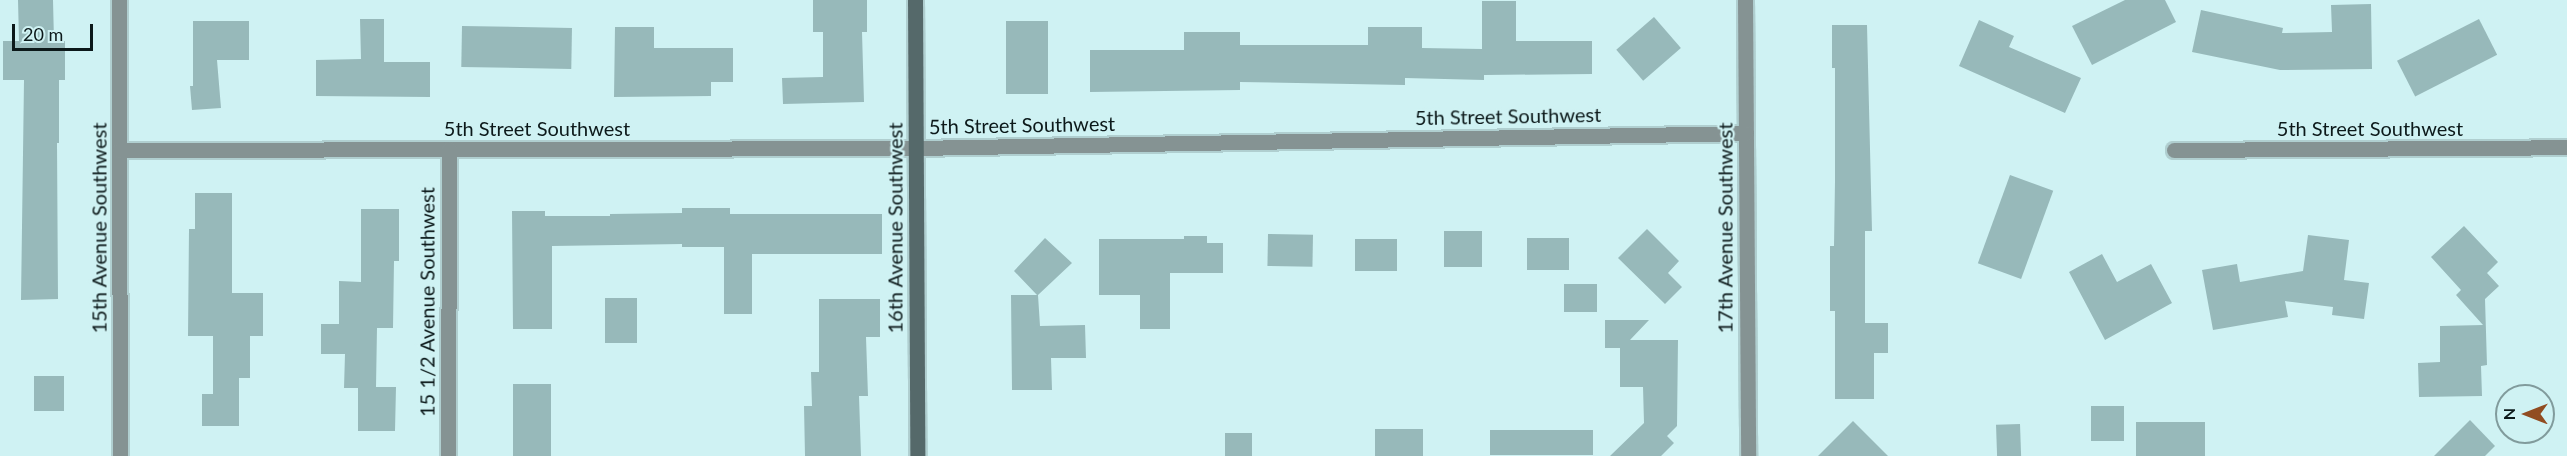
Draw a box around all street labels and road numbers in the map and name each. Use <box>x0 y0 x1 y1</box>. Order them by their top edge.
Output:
street label: 5th Street Southwest <box>1415 102 1601 130</box>
street label: 5th Street Southwest <box>929 111 1115 139</box>
street label: 5th Street Southwest <box>444 116 630 140</box>
street label: 5th Street Southwest <box>2277 116 2463 140</box>
street label: 15th Avenue Southwest <box>87 122 111 334</box>
street label: 16th Avenue Southwest <box>883 122 907 334</box>
street label: 17th Avenue Southwest <box>1713 122 1737 334</box>
street label: 15 1/2 Avenue Southwest <box>415 187 439 417</box>

